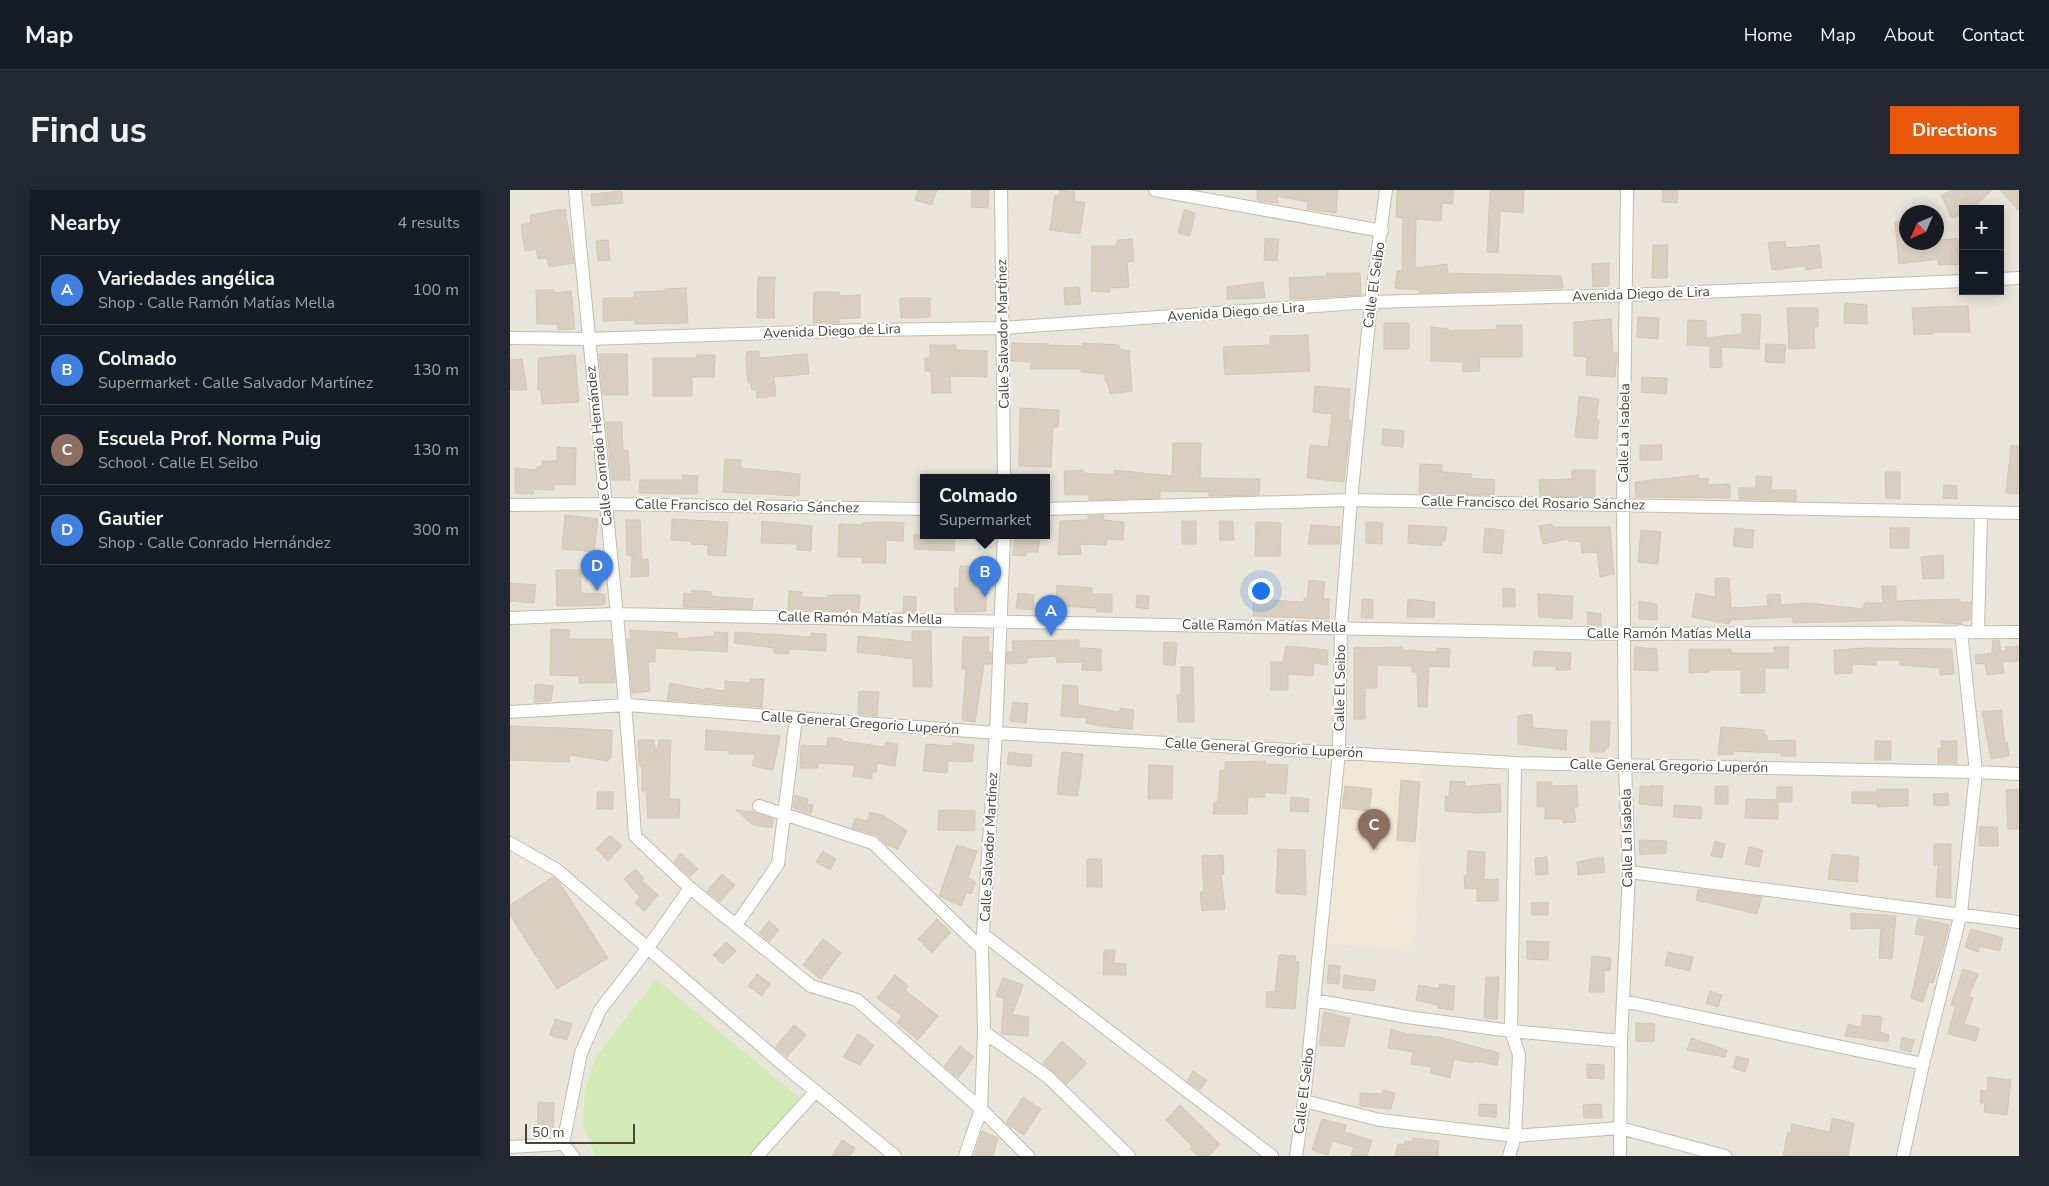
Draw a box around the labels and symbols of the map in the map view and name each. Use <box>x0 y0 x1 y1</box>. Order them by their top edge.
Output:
north arrow <box>1899 205 1944 250</box>
street label: Calle El Seibo <box>1359 240 1389 329</box>
street label: Calle Salvador Martínez <box>992 258 1014 409</box>
street label: Avenida Diego de Lira <box>1572 282 1710 306</box>
street label: Avenida Diego de Lira <box>1167 298 1305 326</box>
street label: Avenida Diego de Lira <box>763 319 901 343</box>
street label: Calle Conrado Hernández <box>581 364 617 527</box>
street label: Calle La Isabela <box>1614 383 1634 483</box>
street label: Calle Francisco del Rosario Sánchez <box>1421 492 1646 514</box>
street label: Calle Francisco del Rosario Sánchez <box>635 495 860 517</box>
pin: D <box>581 550 613 591</box>
pin: B <box>969 556 1001 597</box>
your location <box>1248 578 1274 604</box>
pin: A <box>1035 595 1067 636</box>
street label: Calle Ramón Matías Mella <box>778 607 942 629</box>
street label: Calle Ramón Matías Mella <box>1182 615 1346 637</box>
street label: Calle Ramón Matías Mella <box>1587 624 1751 643</box>
street label: Calle El Seibo <box>1330 644 1350 732</box>
street label: Calle General Gregorio Luperón <box>760 707 960 739</box>
street label: Calle General Gregorio Luperón <box>1164 733 1364 763</box>
street label: Calle General Gregorio Luperón <box>1569 755 1769 777</box>
street label: Calle Salvador Martínez <box>976 771 1002 922</box>
street label: Calle La Isabela <box>1617 788 1637 888</box>
pin: C <box>1358 809 1390 850</box>
street label: Calle El Seibo <box>1289 1046 1319 1135</box>
scale bar <box>525 1121 635 1144</box>

